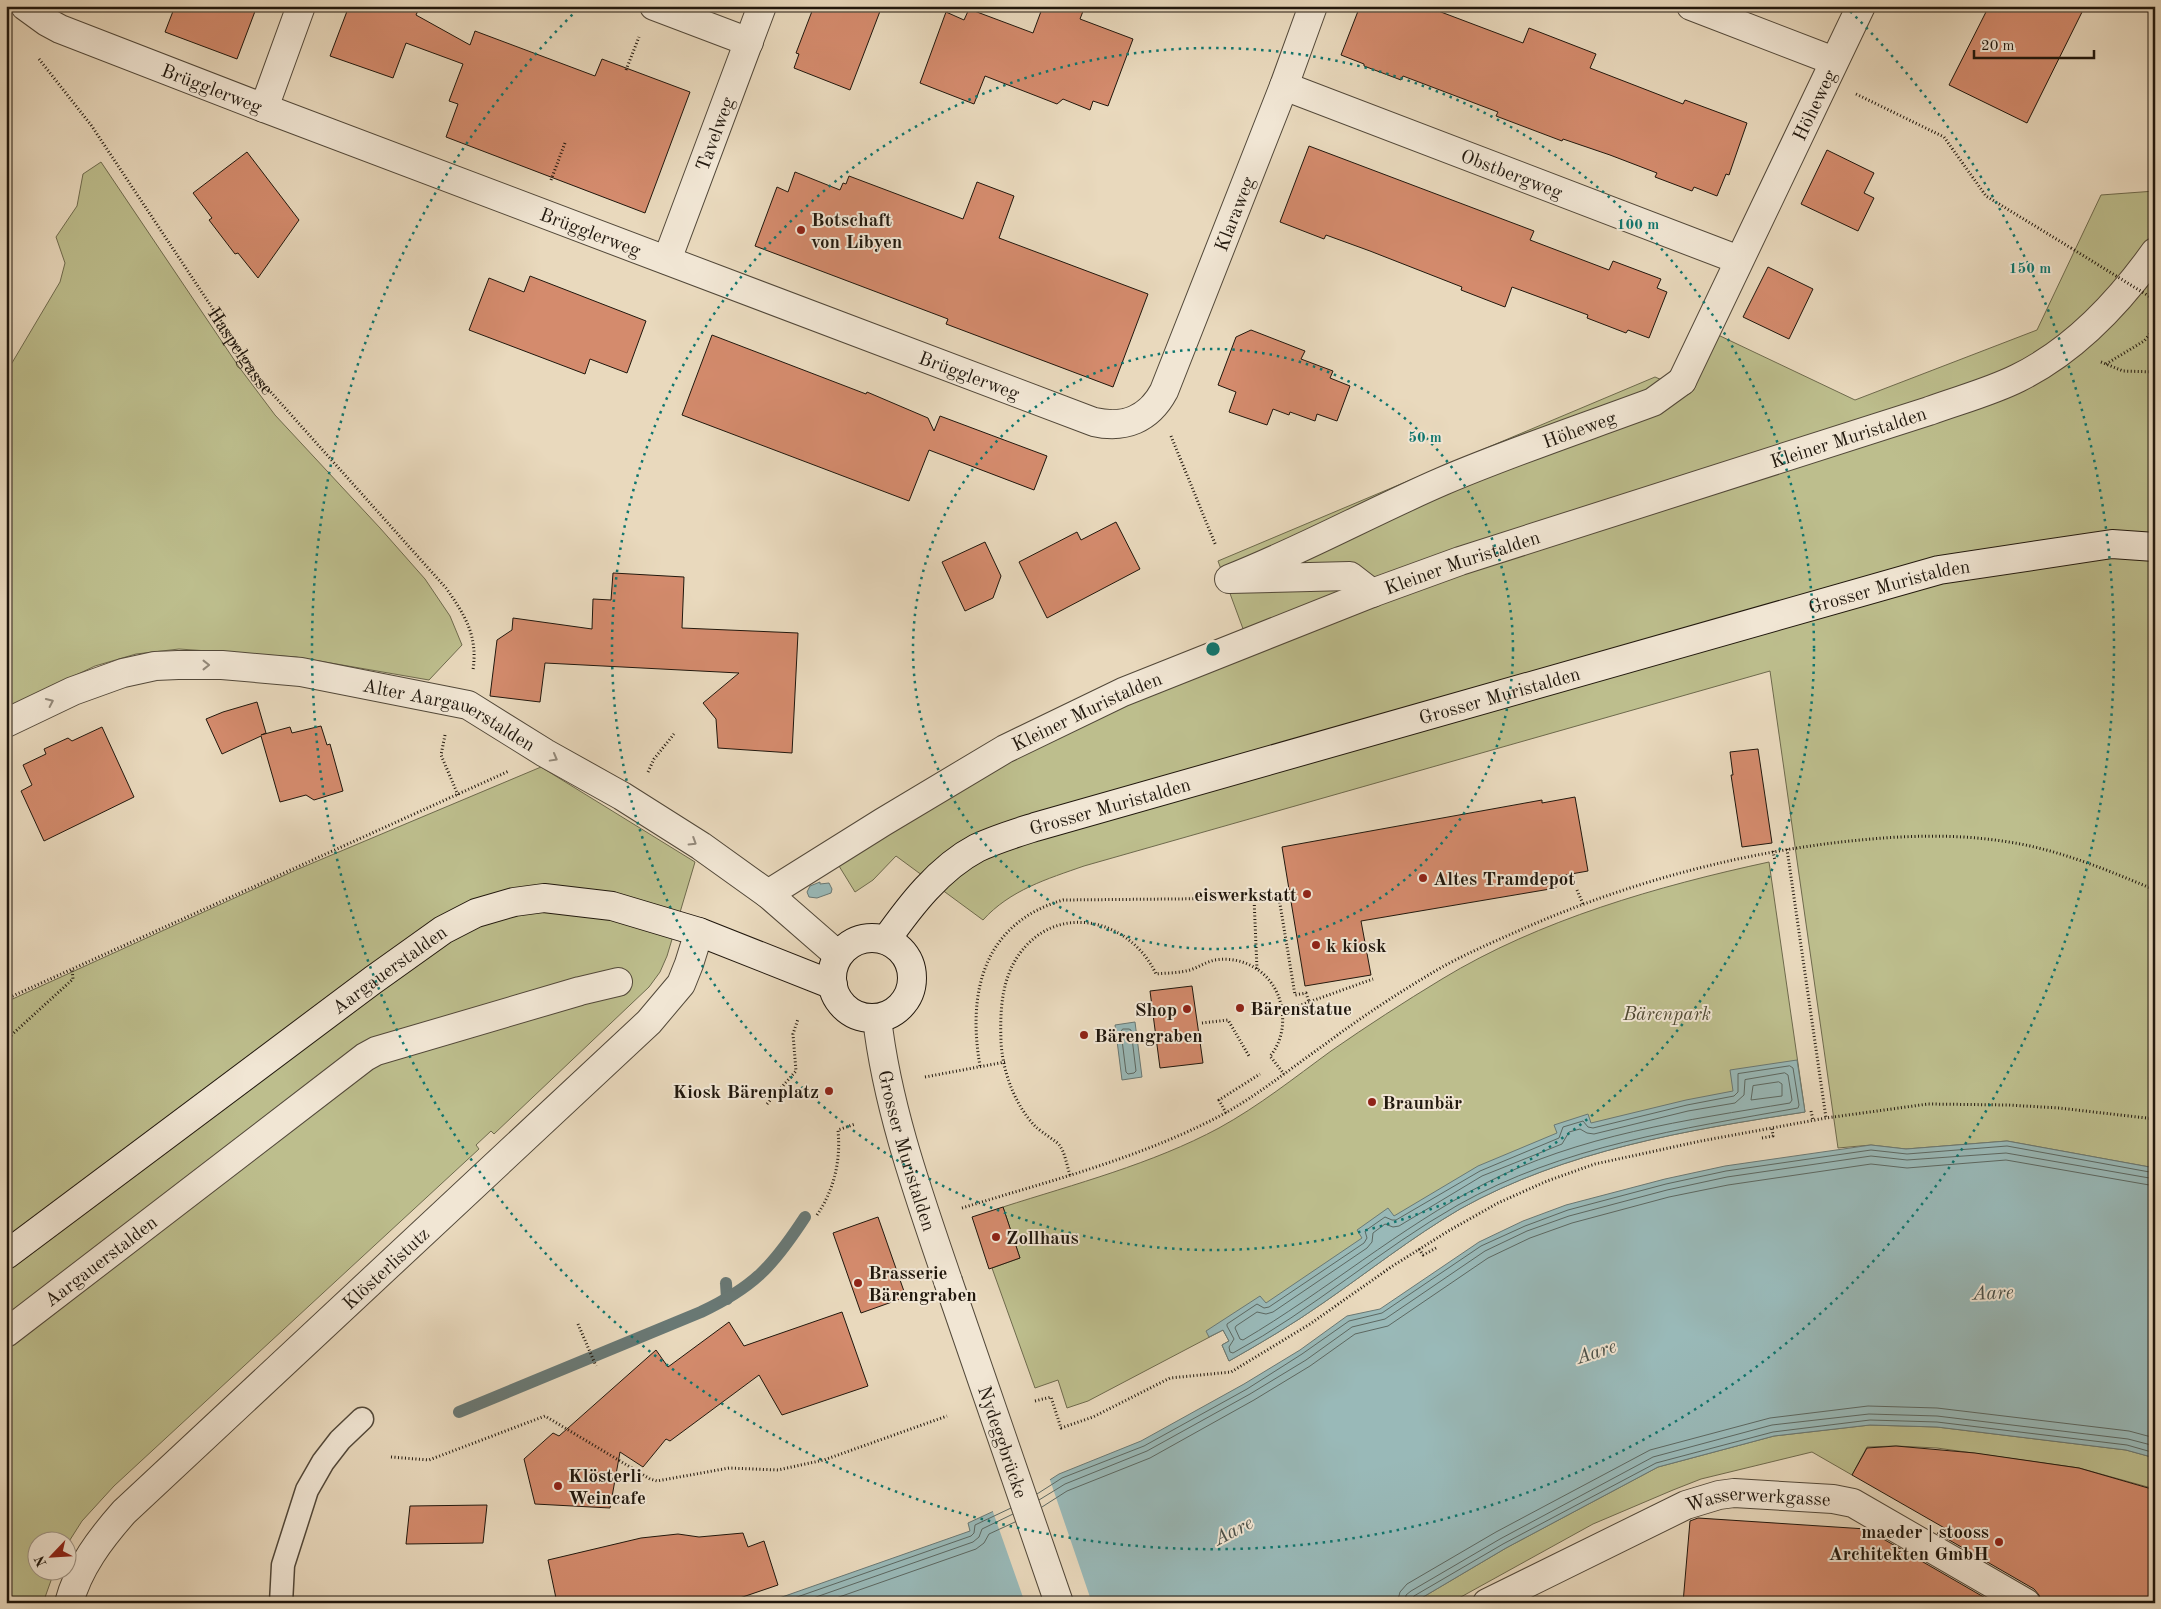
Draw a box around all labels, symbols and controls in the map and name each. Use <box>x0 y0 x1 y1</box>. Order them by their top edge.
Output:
scale bar <box>1974 28 2094 60</box>
text: 20 m <box>1981 39 2015 54</box>
street label: Brügglerweg <box>158 62 265 118</box>
street label: Höheweg <box>1791 67 1841 144</box>
street label: Tavelweg <box>694 94 739 174</box>
street label: Obstbergweg <box>1457 147 1565 204</box>
street label: Klaraweg <box>1213 174 1260 255</box>
street label: Brügglerweg <box>537 206 643 262</box>
place label: Botschaft von Libyen <box>811 212 902 253</box>
text: 100 m <box>1617 218 1659 233</box>
marker: Botschaft von Libyen <box>795 224 807 236</box>
text: 150 m <box>2009 262 2051 277</box>
street label: Haspelgasse <box>203 305 276 400</box>
street label: Brügglerweg <box>916 350 1022 405</box>
street label: Kleiner Muristalden <box>1768 405 1929 473</box>
street label: Höheweg <box>1541 409 1620 453</box>
text: 50 m <box>1408 431 1442 446</box>
street label: Kleiner Muristalden <box>1382 529 1543 600</box>
street label: Grosser Muristalden <box>1807 558 1972 619</box>
centre of rings <box>1204 640 1222 658</box>
one-way arrow <box>203 660 211 670</box>
street label: Grosser Muristalden <box>1417 665 1583 729</box>
street label: Kleiner Muristalden <box>1010 671 1165 756</box>
street label: Alter Aargauerstalden <box>361 677 538 756</box>
one-way arrow <box>45 698 54 708</box>
one-way arrow <box>549 752 558 762</box>
street label: Grosser Muristalden <box>1028 776 1193 840</box>
one-way arrow <box>688 835 697 845</box>
place label: Altes Tramdepot <box>1433 871 1575 890</box>
marker: Altes Tramdepot <box>1417 872 1429 884</box>
place label: eiswerkstatt <box>1194 887 1297 906</box>
marker: eiswerkstatt <box>1301 888 1313 900</box>
street label: Aargauerstalden <box>330 923 451 1019</box>
place label: k kiosk <box>1326 938 1387 957</box>
marker: k kiosk <box>1310 939 1322 951</box>
place label: Bärenstatue <box>1250 1001 1352 1020</box>
place label: Shop <box>1135 1002 1177 1021</box>
marker: Bärenstatue <box>1234 1002 1246 1014</box>
marker: Shop <box>1181 1003 1193 1015</box>
park label: Bärenpark <box>1622 1006 1711 1025</box>
place label: Bärengraben <box>1094 1028 1203 1047</box>
marker: Bärengraben <box>1078 1029 1090 1041</box>
street label: Grosser Muristalden <box>873 1069 937 1234</box>
place label: Kiosk Bärenplatz <box>673 1084 819 1103</box>
marker: Kiosk Bärenplatz <box>823 1085 835 1097</box>
place label: Braunbär <box>1382 1095 1462 1114</box>
marker: Braunbär <box>1366 1096 1378 1108</box>
street label: Aargauerstalden <box>42 1213 162 1312</box>
street label: Klösterlistutz <box>340 1225 434 1315</box>
place label: Zollhaus <box>1006 1230 1079 1249</box>
marker: Zollhaus <box>990 1231 1002 1243</box>
place label: Brasserie Bärengraben <box>868 1265 977 1306</box>
marker: Brasserie Bärengraben <box>852 1277 864 1289</box>
water label: Aare <box>1971 1283 2014 1305</box>
water label: Aare <box>1573 1337 1619 1369</box>
street label: Nydeggbrücke <box>973 1384 1029 1501</box>
place label: Klösterli Weincafe <box>568 1468 646 1509</box>
marker: Klösterli Weincafe <box>552 1480 564 1492</box>
street label: Wasserwerkgasse <box>1684 1486 1831 1516</box>
water label: Aare <box>1210 1513 1257 1551</box>
place label: maeder | stooss Architekten GmbH <box>1828 1524 1989 1565</box>
north arrow <box>28 1532 78 1582</box>
marker: maeder | stooss Architekten GmbH <box>1993 1536 2005 1548</box>
text: N <box>32 1553 50 1569</box>

